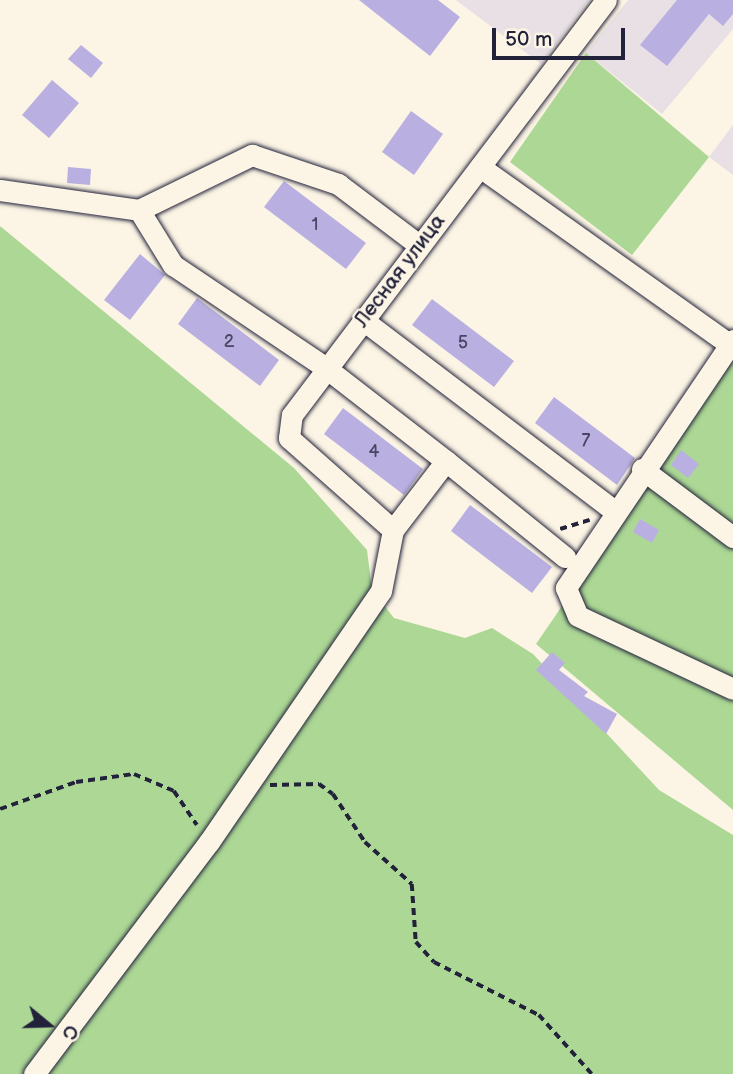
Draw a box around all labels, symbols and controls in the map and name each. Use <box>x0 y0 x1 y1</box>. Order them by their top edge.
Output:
scale bar <box>495 14 628 58</box>
text: 50 m <box>505 27 552 52</box>
street label: Лесная улица <box>349 209 451 333</box>
house number: 1 <box>312 214 318 236</box>
house number: 2 <box>224 331 234 353</box>
house number: 5 <box>458 332 468 354</box>
house number: 7 <box>582 430 590 452</box>
house number: 4 <box>369 441 379 463</box>
north arrow <box>14 990 84 1060</box>
text: С <box>56 1022 82 1042</box>

